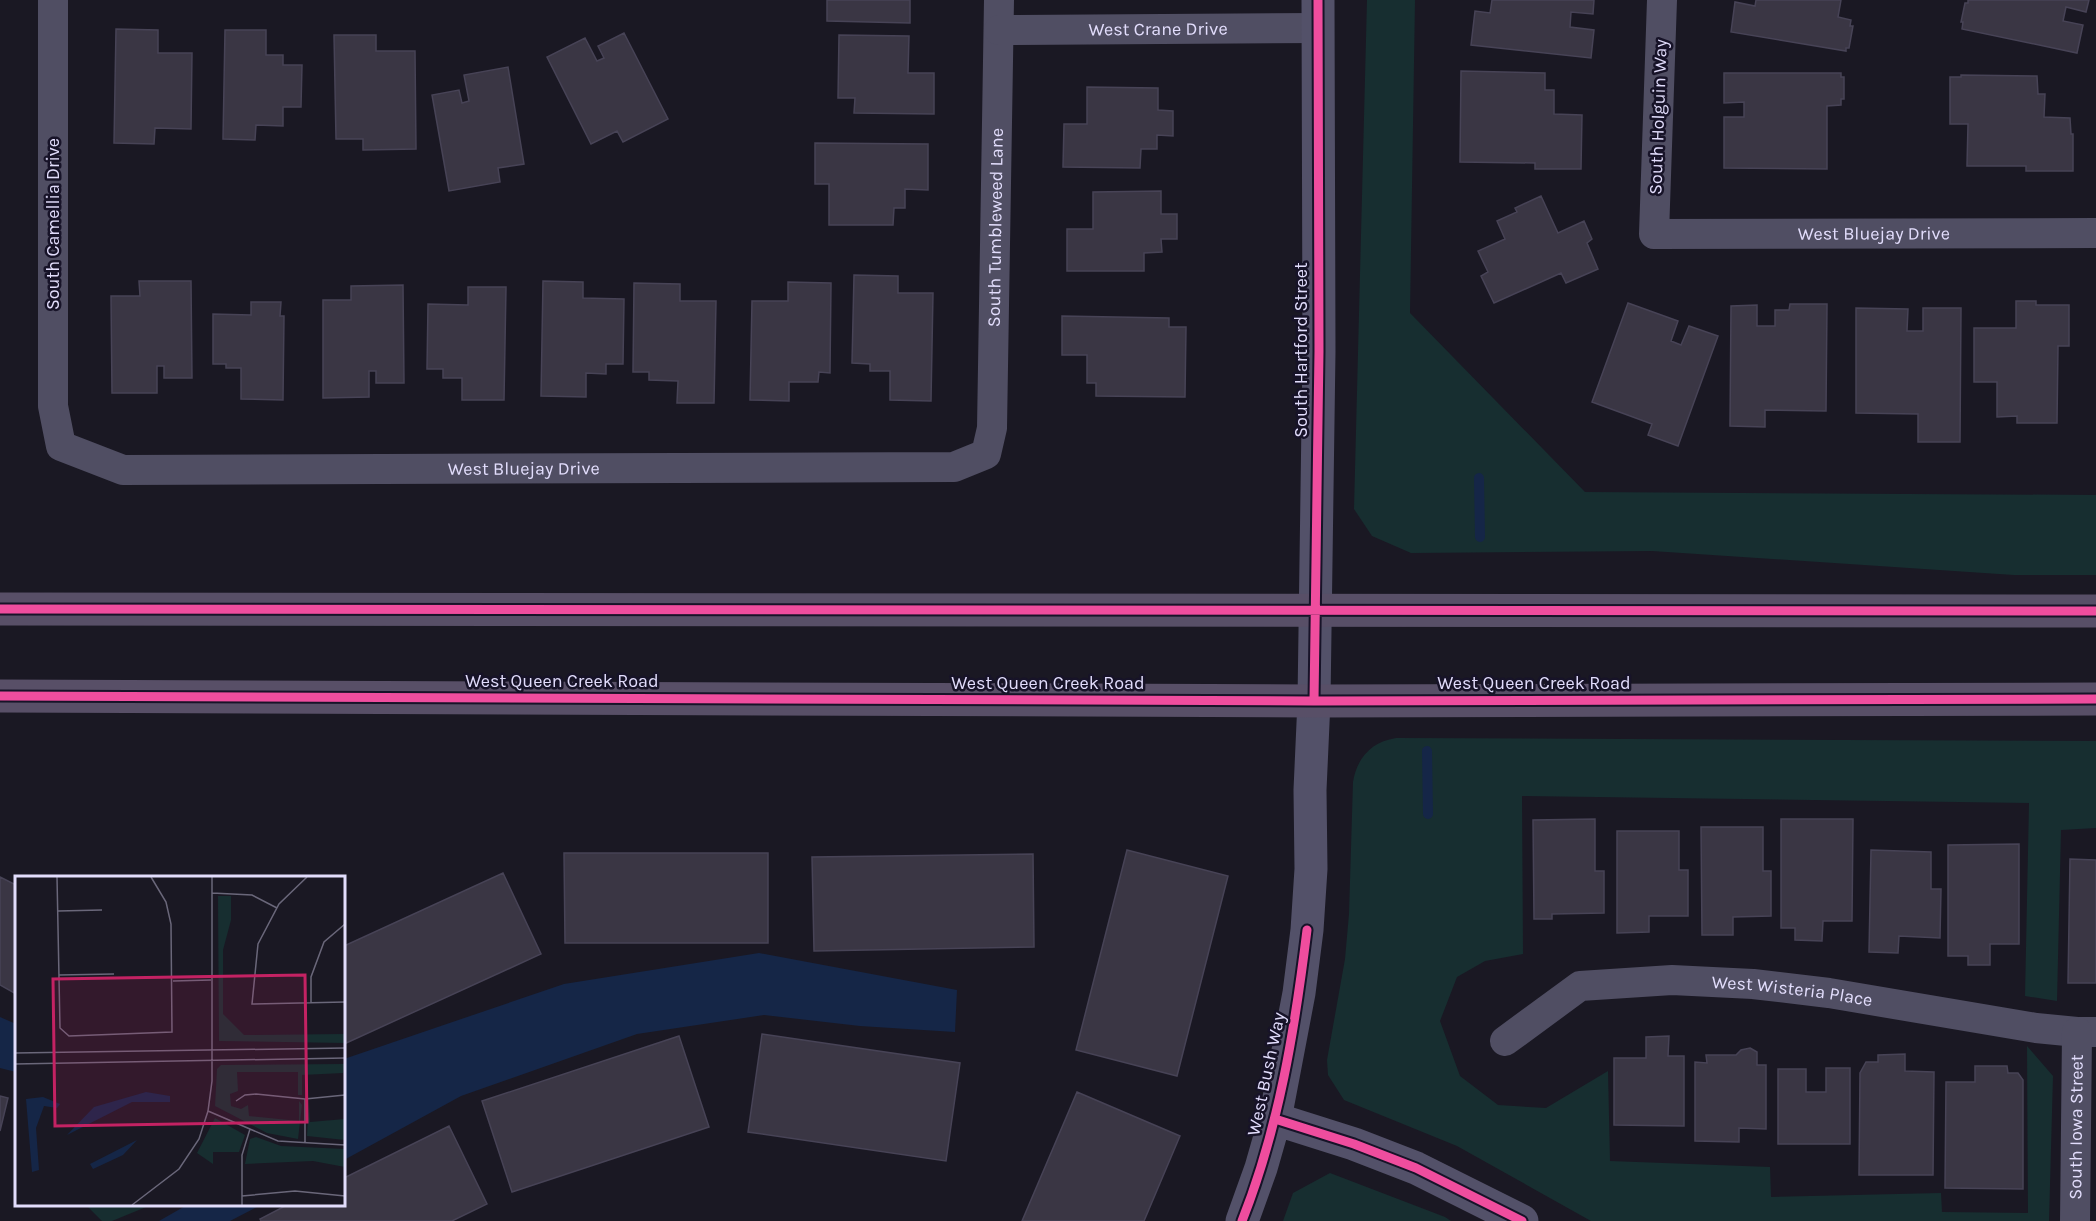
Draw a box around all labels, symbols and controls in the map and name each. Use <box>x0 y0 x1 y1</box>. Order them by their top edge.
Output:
street label: West Crane Drive <box>1088 18 1228 40</box>
street label: South Holguin Way <box>1644 38 1672 195</box>
street label: South Tumbleweed Lane <box>983 128 1008 327</box>
street label: South Camellia Drive <box>42 138 64 310</box>
street label: West Bluejay Drive <box>1798 222 1950 245</box>
street label: South Hartford Street <box>1290 262 1312 438</box>
street label: West Bluejay Drive <box>448 457 600 480</box>
street label: West Queen Creek Road <box>465 670 659 692</box>
street label: West Queen Creek Road <box>951 672 1145 694</box>
street label: West Queen Creek Road <box>1437 672 1631 694</box>
inset map <box>15 876 345 1206</box>
street label: West Wisteria Place <box>1711 971 1874 1011</box>
street label: West Bush Way <box>1242 1010 1290 1138</box>
street label: South Iowa Street <box>2064 1054 2088 1200</box>

